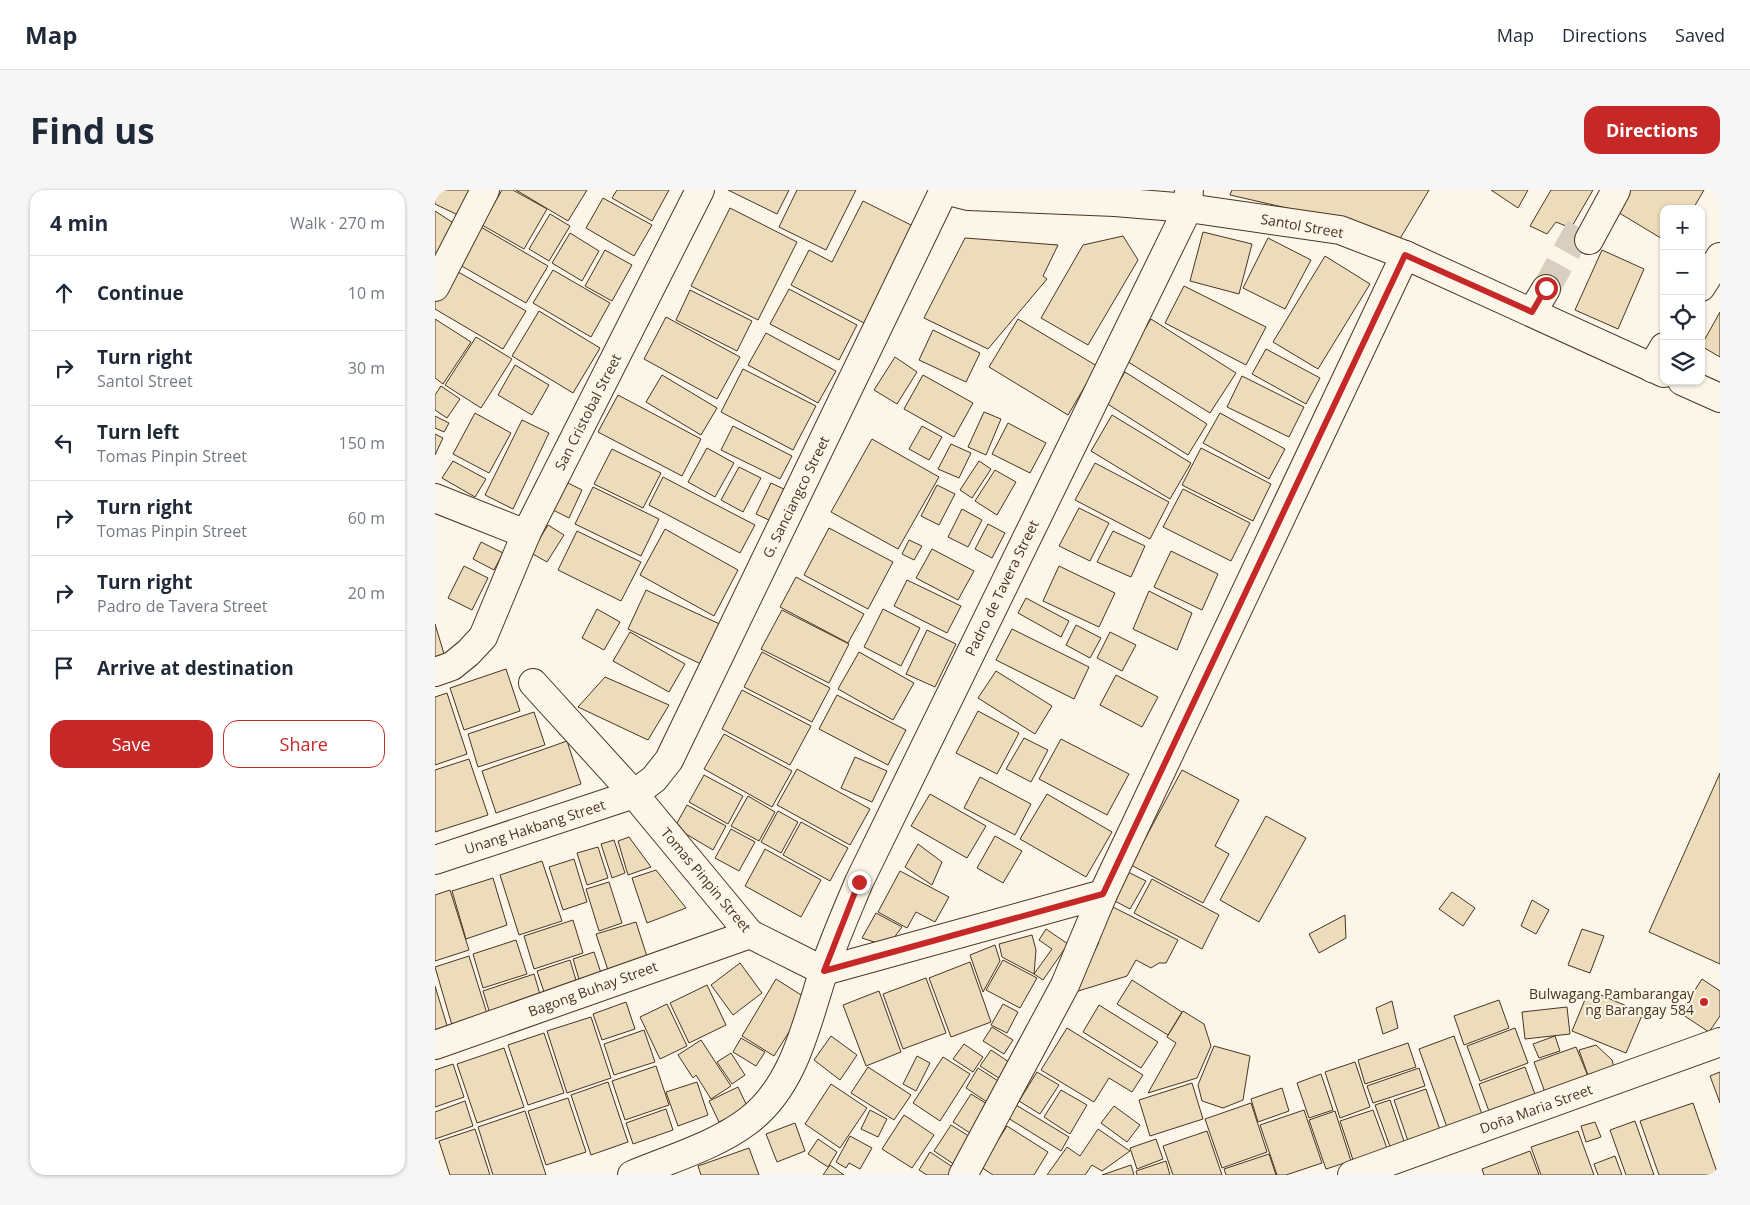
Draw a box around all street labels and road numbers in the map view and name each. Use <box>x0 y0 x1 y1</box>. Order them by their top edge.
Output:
street label: Santol Street <box>1259 209 1345 242</box>
street label: San Cristobal Street <box>550 350 625 473</box>
street label: G. Sanciangco Street <box>758 433 833 561</box>
street label: Padro de Tavera Street <box>960 517 1043 659</box>
street label: Unang Hakbang Street <box>462 795 608 858</box>
street label: Tomas Pinpin Street <box>657 823 756 936</box>
street label: Bagong Buhay Street <box>525 956 660 1021</box>
street label: Doña Maria Street <box>1477 1079 1595 1138</box>

